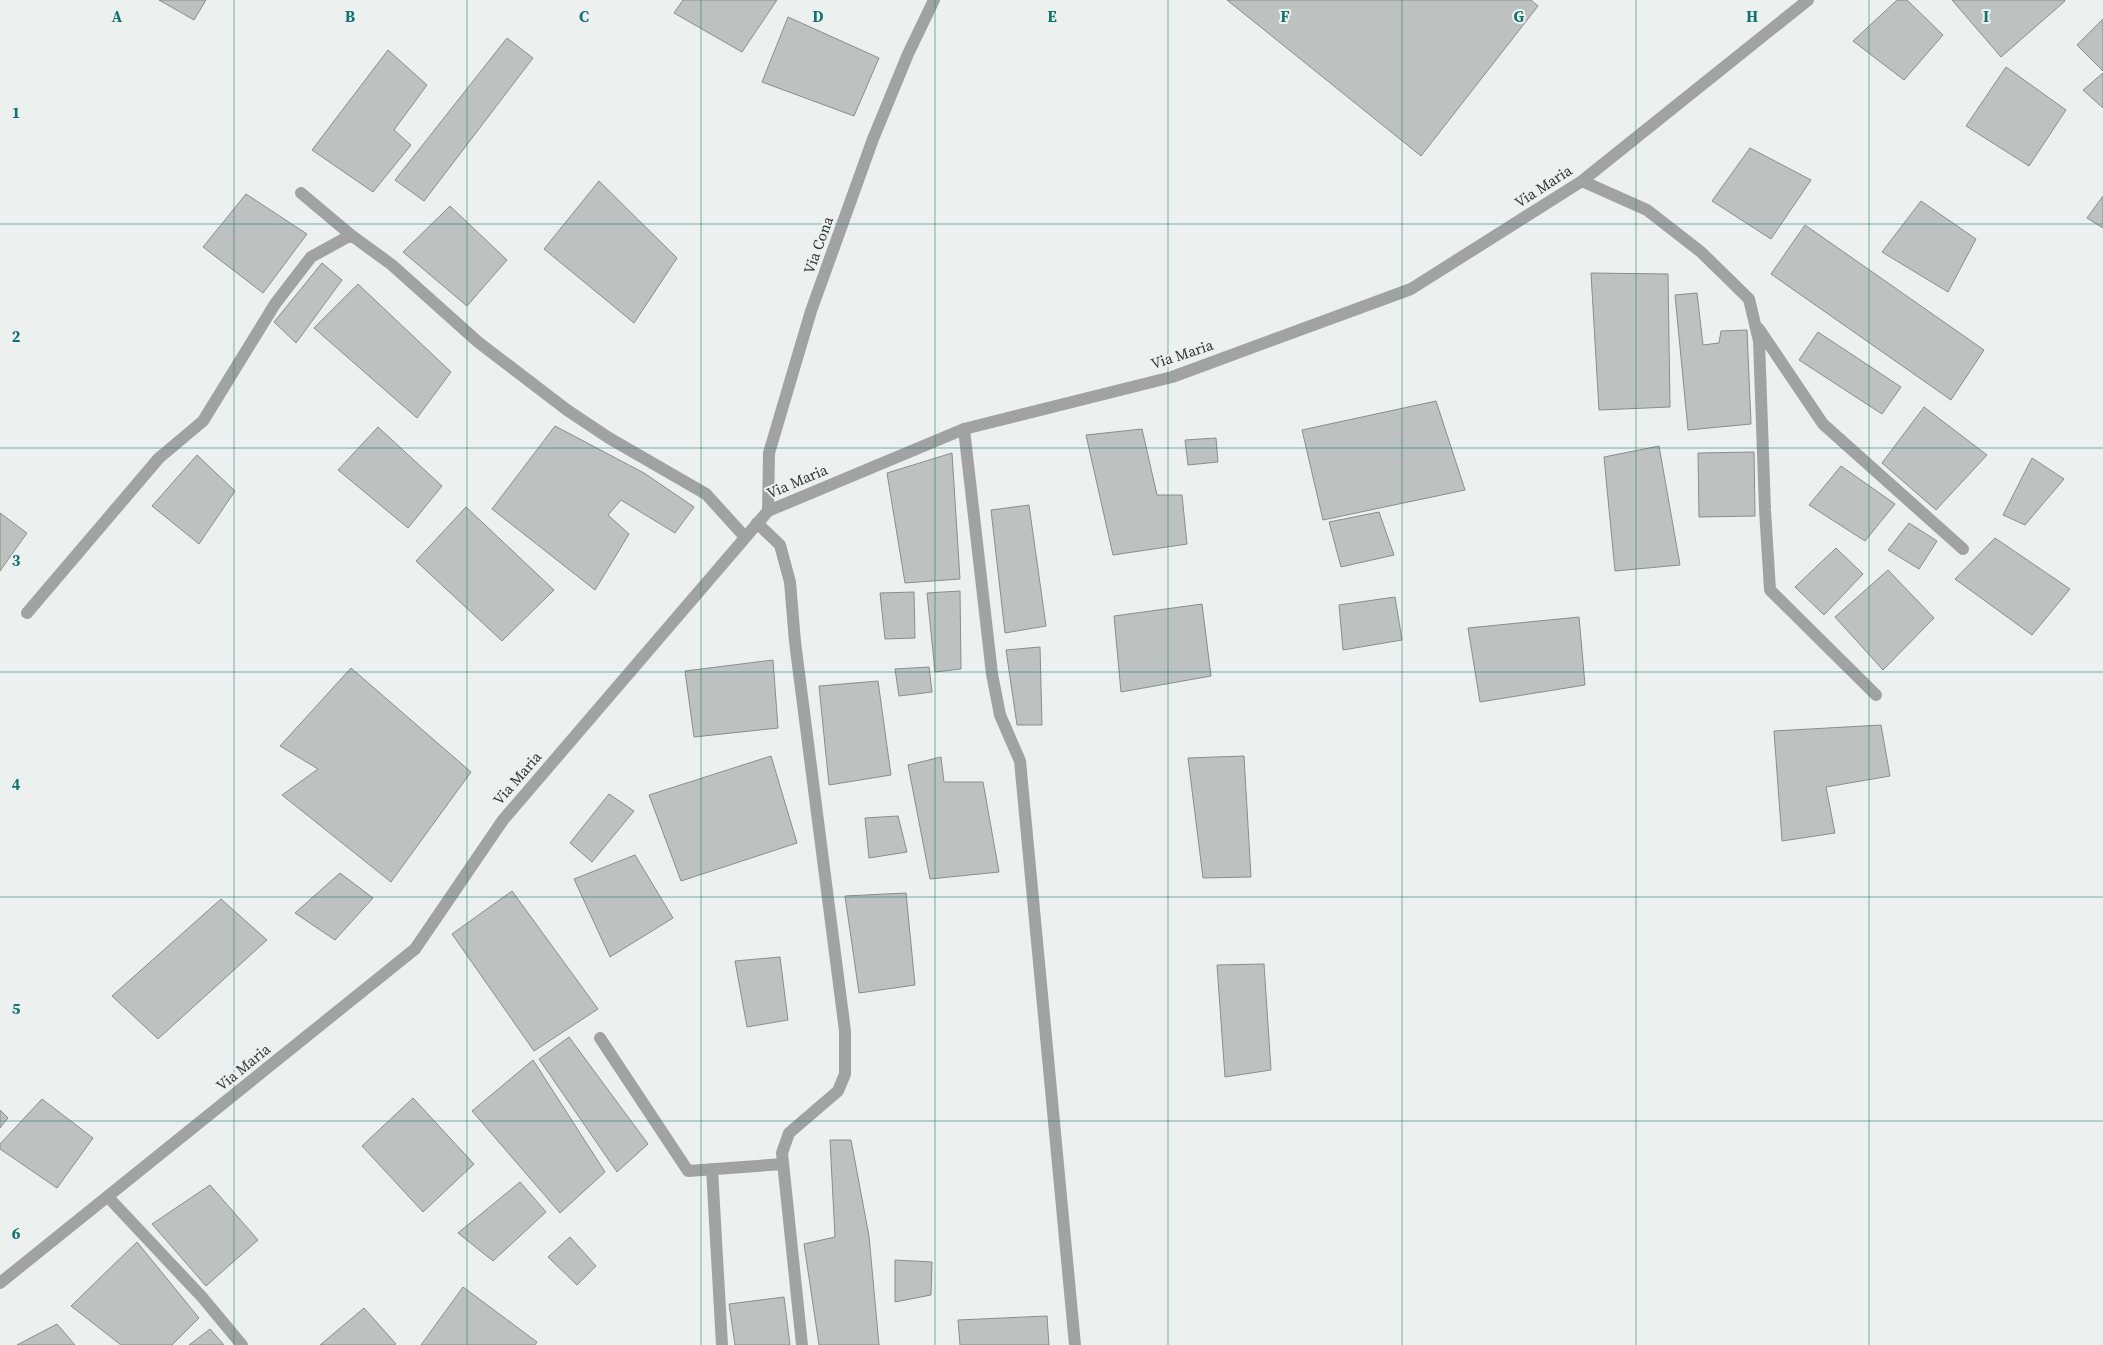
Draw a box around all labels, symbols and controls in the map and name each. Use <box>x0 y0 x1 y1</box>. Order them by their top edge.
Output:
text: A <box>112 5 123 27</box>
text: B <box>345 5 356 27</box>
text: C <box>579 5 589 27</box>
text: D <box>812 5 824 27</box>
text: E <box>1047 5 1057 27</box>
text: F <box>1280 5 1290 27</box>
text: G <box>1514 5 1525 27</box>
text: H <box>1746 5 1758 27</box>
text: I <box>1983 5 1989 27</box>
text: 1 <box>12 101 20 123</box>
street label: Via Maria <box>1510 159 1576 212</box>
street label: Via Cona <box>798 213 838 277</box>
text: 2 <box>12 325 21 347</box>
street label: Via Maria <box>1148 334 1216 374</box>
street label: Via Maria <box>763 459 831 503</box>
text: 3 <box>12 549 21 571</box>
street label: Via Maria <box>488 747 546 809</box>
text: 4 <box>12 773 21 795</box>
text: 5 <box>12 997 21 1019</box>
street label: Via Maria <box>211 1038 275 1095</box>
text: 6 <box>12 1222 21 1244</box>

